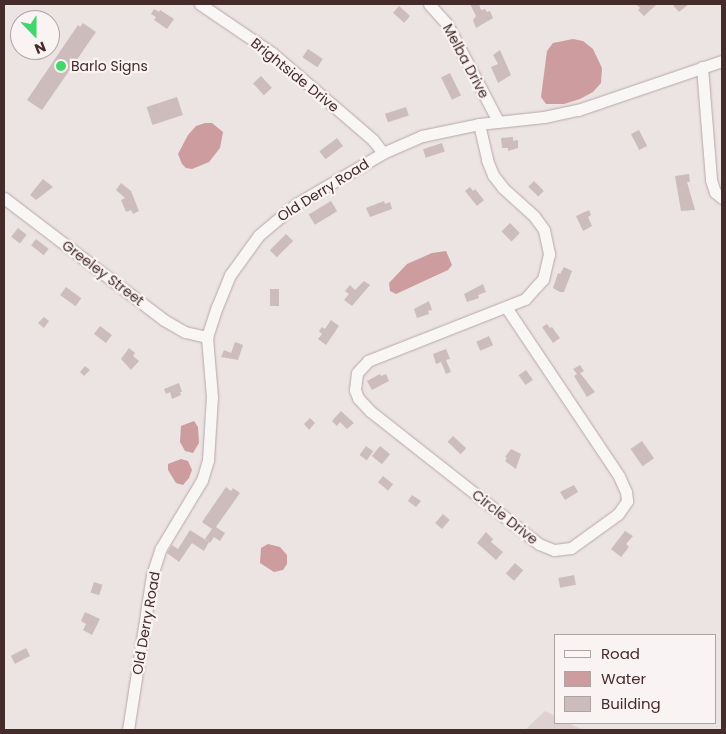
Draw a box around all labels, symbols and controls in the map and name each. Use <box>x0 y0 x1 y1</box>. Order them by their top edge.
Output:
north arrow <box>10 10 60 60</box>
street label: Melba Drive <box>439 21 493 101</box>
street label: Brightside Drive <box>248 34 342 116</box>
text: N <box>32 37 49 59</box>
place label: Barlo Signs <box>71 58 148 74</box>
marker: Barlo Signs <box>55 60 67 72</box>
street label: Old Derry Road <box>274 155 372 225</box>
street label: Greeley Street <box>59 237 147 309</box>
street label: Circle Drive <box>469 486 541 548</box>
street label: Old Derry Road <box>129 570 163 676</box>
legend <box>554 634 716 724</box>
text: Road <box>601 643 640 664</box>
text: Water <box>601 668 646 689</box>
text: Building <box>601 693 661 714</box>

